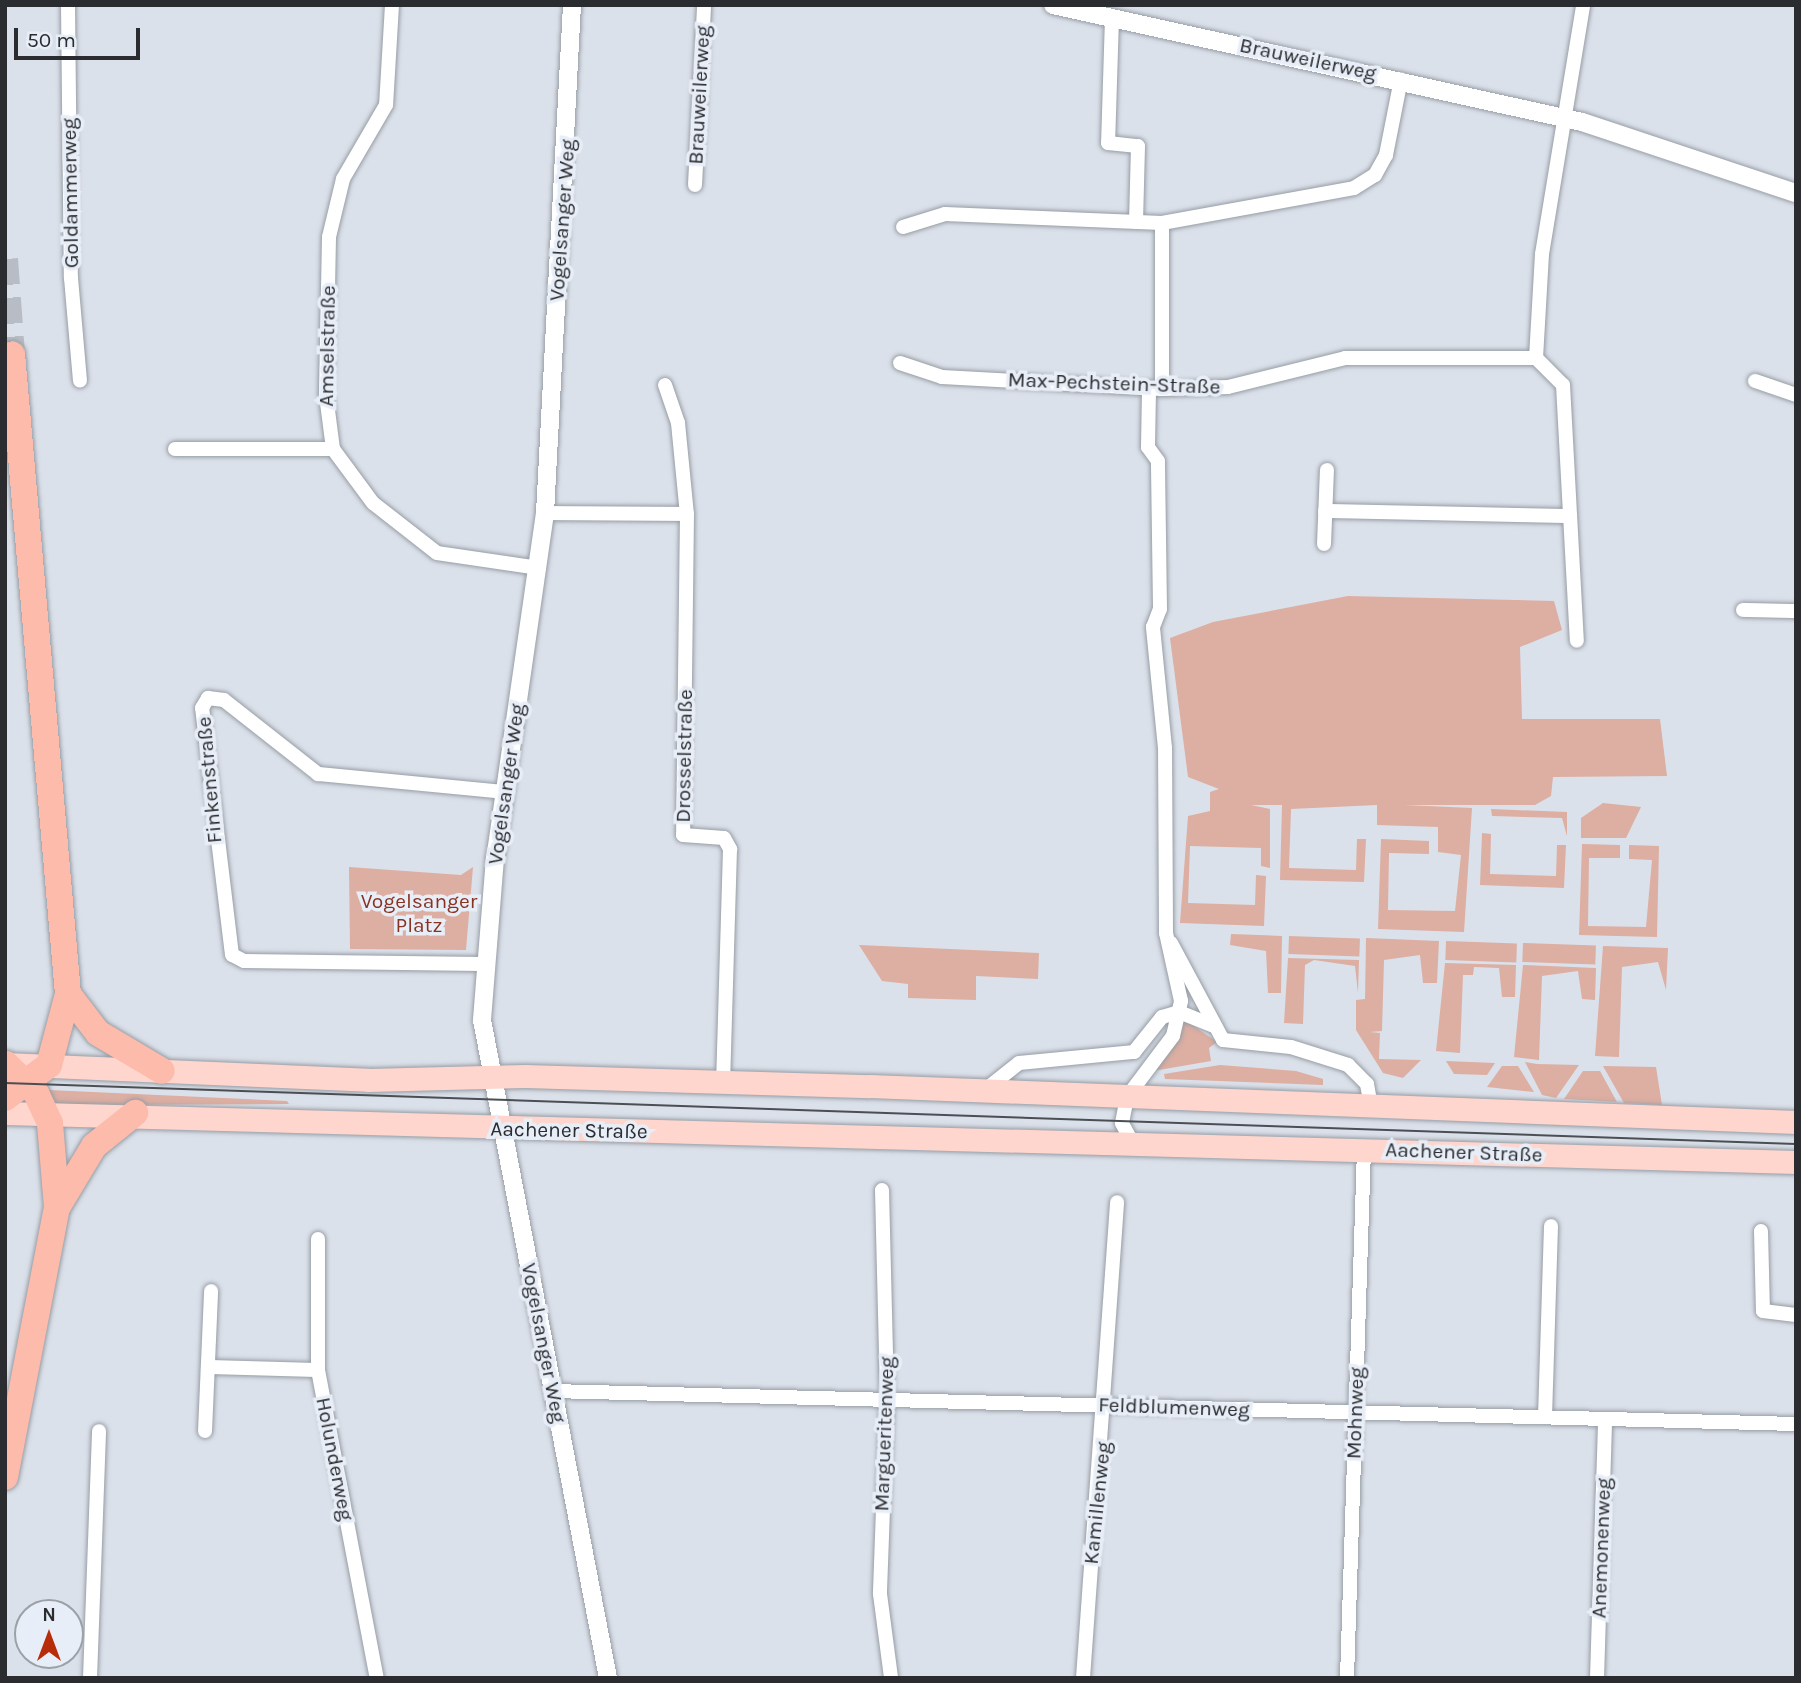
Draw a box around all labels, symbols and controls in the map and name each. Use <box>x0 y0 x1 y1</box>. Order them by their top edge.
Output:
scale bar <box>18 14 144 58</box>
street label: Brauweilerweg <box>683 25 715 165</box>
text: 50 m <box>27 28 76 52</box>
street label: Brauweilerweg <box>1237 32 1379 86</box>
street label: Goldammerweg <box>56 118 84 268</box>
street label: Vogelsanger Weg <box>544 138 580 302</box>
street label: Amselstraße <box>313 285 341 407</box>
street label: Max-Pechstein-Straße <box>1007 367 1221 399</box>
street label: Drosselstraße <box>670 689 698 823</box>
street label: Vogelsanger Weg <box>482 702 530 866</box>
street label: Finkenstraße <box>191 716 227 844</box>
park label: Vogelsanger Platz <box>361 888 477 938</box>
street label: Aachener Straße <box>490 1116 648 1144</box>
street label: Aachener Straße <box>1385 1137 1543 1167</box>
street label: Vogelsanger Weg <box>516 1261 572 1425</box>
street label: Margueritenweg <box>869 1356 899 1512</box>
street label: Mohnweg <box>1341 1366 1369 1460</box>
street label: Feldblumenweg <box>1098 1392 1250 1422</box>
street label: Holunderweg <box>311 1395 359 1523</box>
street label: Kamillenweg <box>1078 1440 1116 1566</box>
street label: Anemonenweg <box>1586 1477 1616 1619</box>
north arrow <box>14 1599 84 1669</box>
text: N <box>42 1604 56 1626</box>

